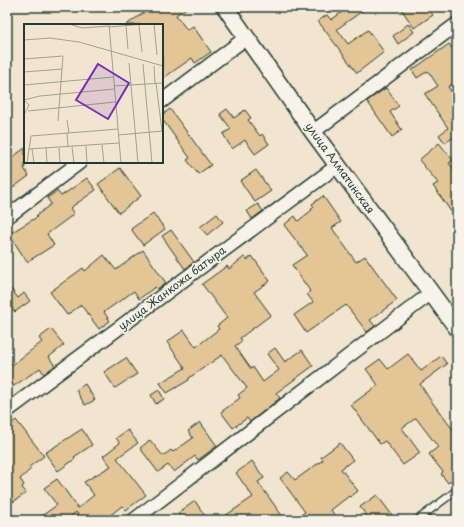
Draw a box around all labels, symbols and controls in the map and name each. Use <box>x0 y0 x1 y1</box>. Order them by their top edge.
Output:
inset map <box>24 24 163 163</box>
street label: улица Алматинская <box>301 119 379 217</box>
street label: улица Жанкожа батыра <box>114 241 229 334</box>

